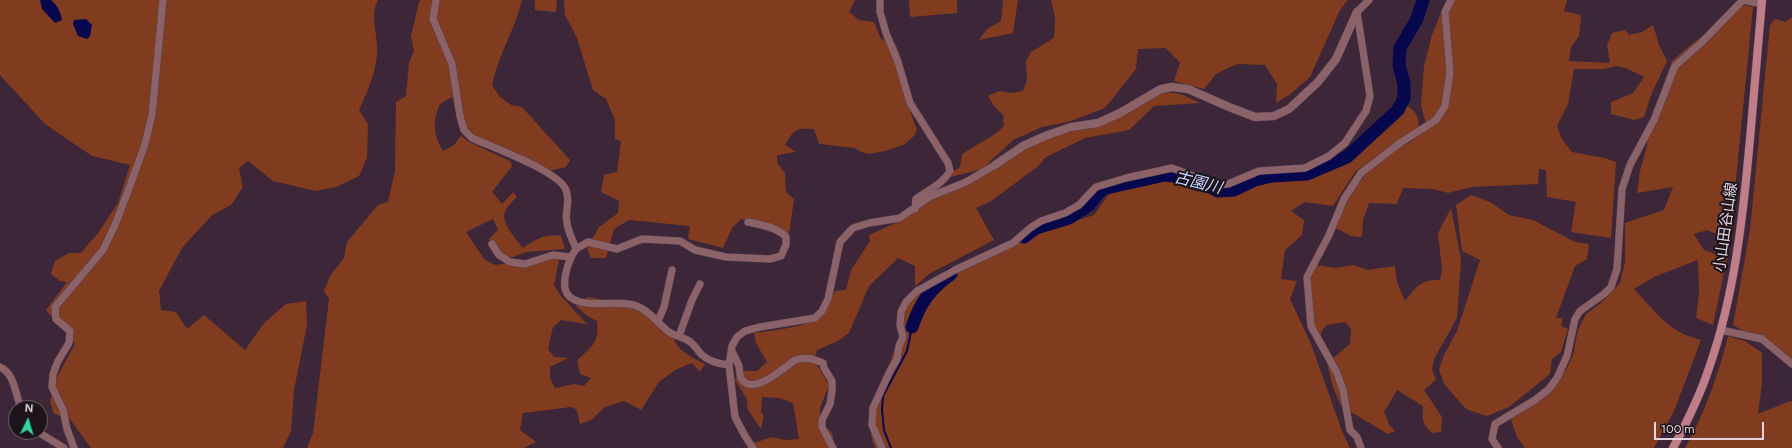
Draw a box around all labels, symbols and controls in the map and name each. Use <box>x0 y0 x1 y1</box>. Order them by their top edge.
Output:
water label: 古園川 <box>1172 168 1224 198</box>
street label: 小山田谷山線 <box>1711 181 1741 273</box>
north arrow <box>8 400 48 440</box>
text: N <box>24 402 34 415</box>
scale bar <box>1656 414 1766 440</box>
text: 100 m <box>1661 422 1695 436</box>

